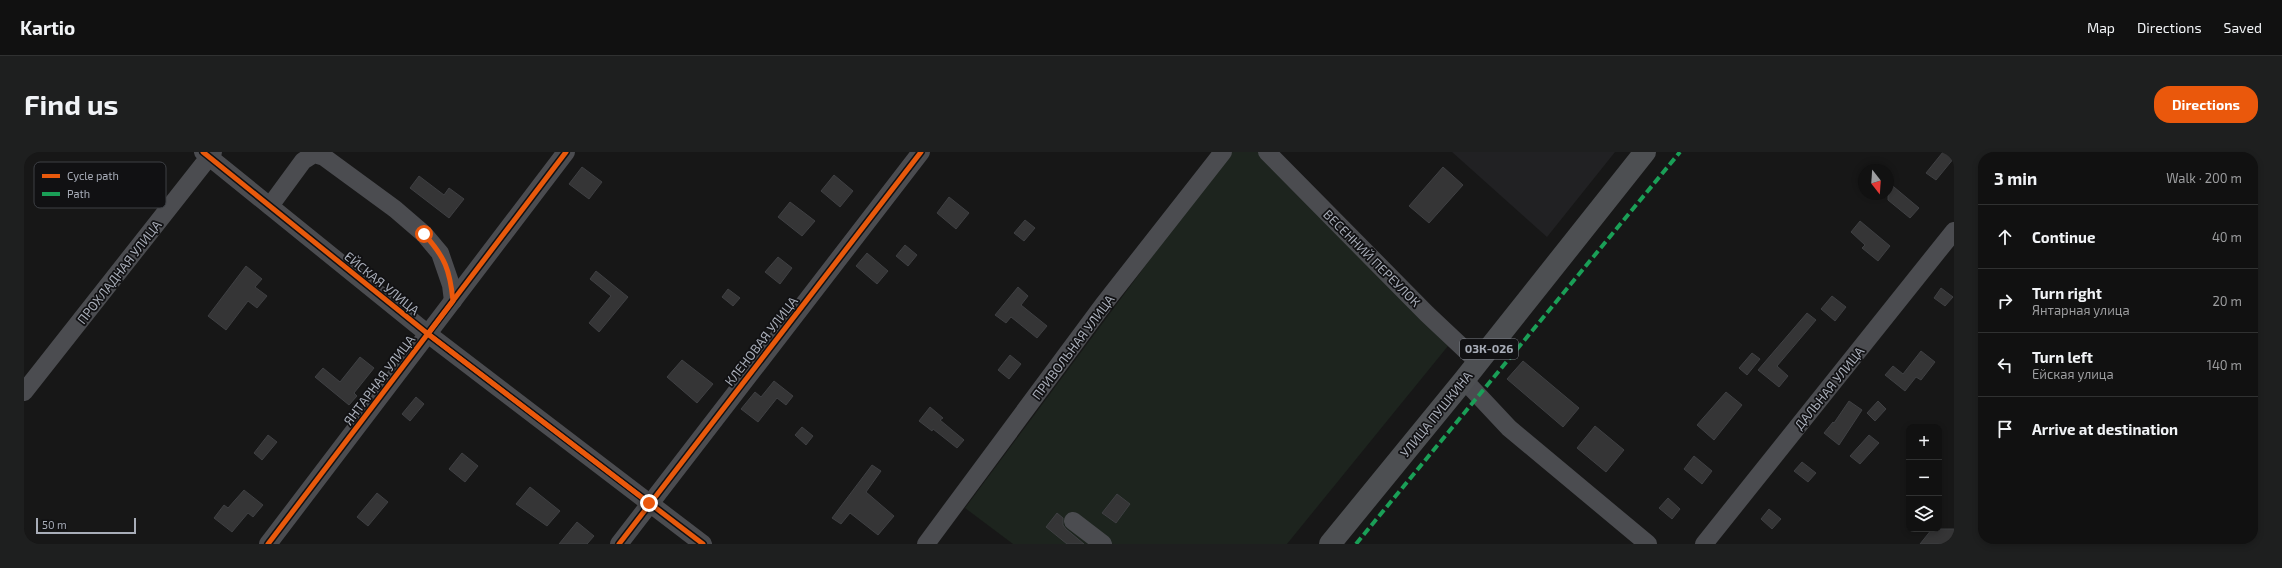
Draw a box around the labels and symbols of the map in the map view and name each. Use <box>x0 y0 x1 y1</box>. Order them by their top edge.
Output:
legend <box>34 162 166 208</box>
north arrow <box>1858 164 1894 200</box>
text: Cycle path <box>67 169 119 182</box>
text: Path <box>67 187 90 200</box>
street label: ВЕСЕННИЙ ПЕРЕУЛОК <box>1320 206 1424 310</box>
street label: ПРОХЛАДНАЯ УЛИЦА <box>74 217 164 327</box>
route start <box>415 225 433 243</box>
street label: ЕЙСКАЯ УЛИЦА <box>341 248 423 318</box>
street label: ПРИВОЛЬНАЯ УЛИЦА <box>1028 291 1118 403</box>
street label: КЛЕНОВАЯ УЛИЦА <box>721 293 801 389</box>
street label: ЯНТАРНАЯ УЛИЦА <box>340 332 418 428</box>
road number: 03К-026 <box>1460 339 1518 359</box>
street label: ДАЛЬНАЯ УЛИЦА <box>1791 343 1867 433</box>
street label: УЛИЦА ПУШКИНА <box>1396 368 1476 460</box>
route end <box>640 494 658 512</box>
scale bar <box>36 516 136 535</box>

